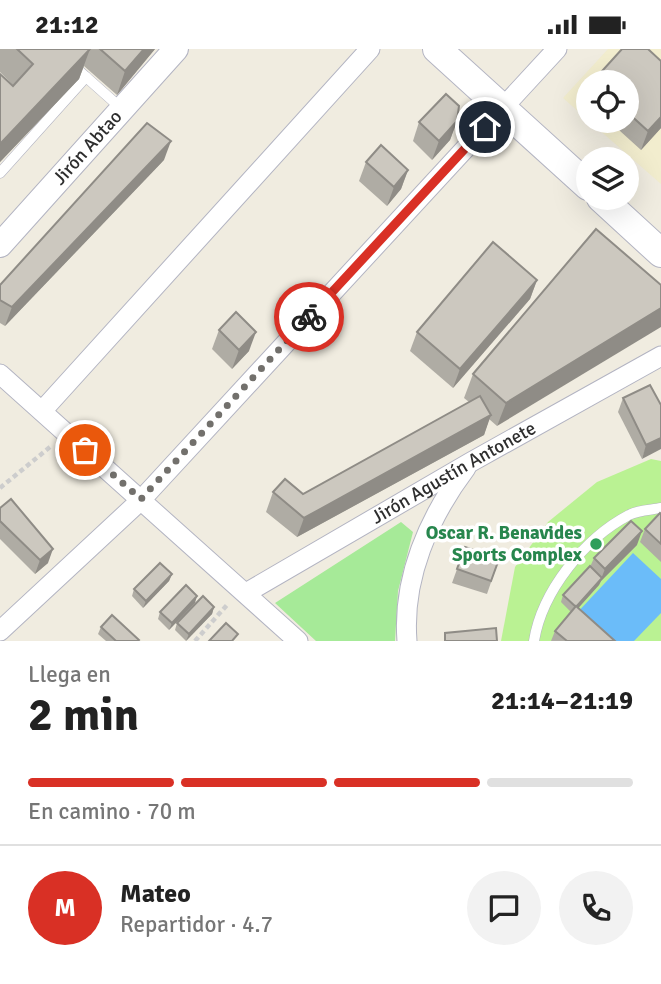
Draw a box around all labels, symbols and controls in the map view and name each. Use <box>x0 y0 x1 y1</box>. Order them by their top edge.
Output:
text: 21:12 <box>35 9 99 41</box>
map controls <box>576 70 639 210</box>
button: locate <box>576 70 639 133</box>
pin <box>455 97 515 157</box>
street label: Jirón Abtao <box>48 105 127 190</box>
icon: home <box>466 108 504 146</box>
button: layers <box>576 147 639 210</box>
courier <box>274 282 344 352</box>
icon: bike <box>290 298 328 336</box>
street label: Jirón Agustín Antonete <box>367 416 540 529</box>
pin <box>55 420 115 480</box>
icon: bag <box>66 431 104 469</box>
place label: Oscar R. Benavides Sports Complex <box>426 521 583 567</box>
marker: Oscar R. Benavides Sports Complex <box>588 536 604 552</box>
text: Llega en <box>28 660 111 689</box>
text: 21:14–21:19 <box>491 685 633 717</box>
text: 2 min <box>28 687 139 743</box>
text: En camino · 70 m <box>28 797 196 826</box>
button: chat <box>467 871 541 945</box>
button: phone <box>559 871 633 945</box>
text: Mateo <box>120 878 191 910</box>
text: M <box>54 892 76 924</box>
text: Repartidor · 4.7 <box>120 910 273 939</box>

